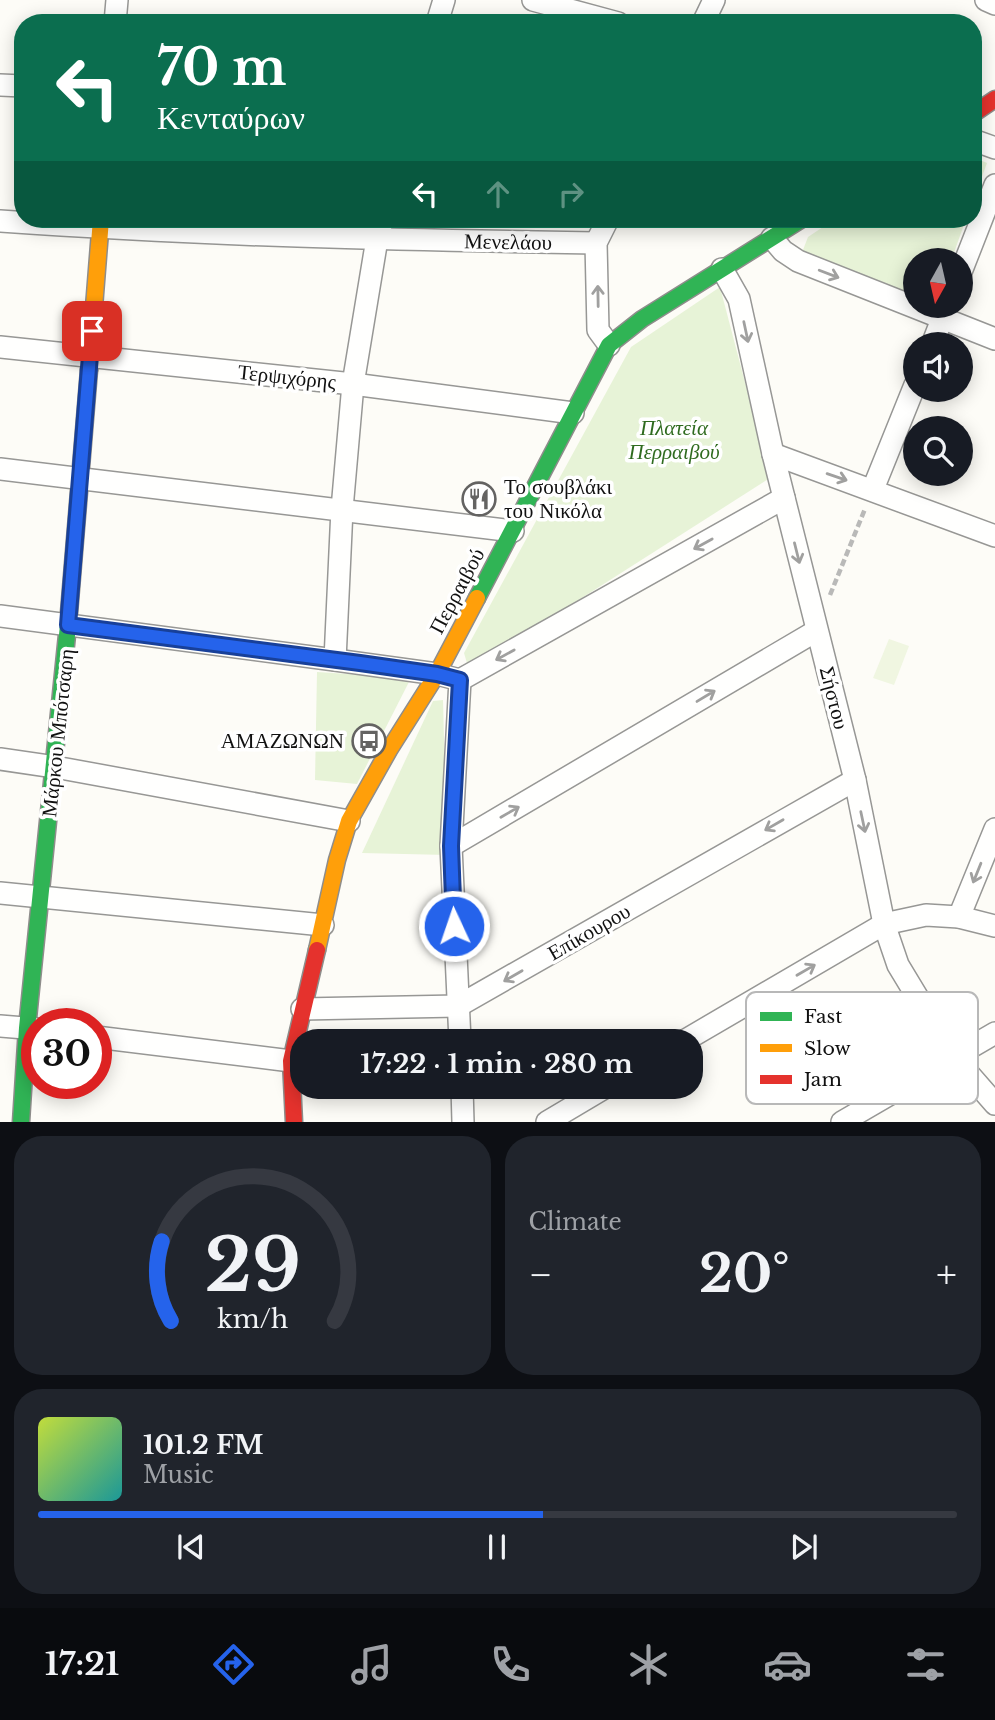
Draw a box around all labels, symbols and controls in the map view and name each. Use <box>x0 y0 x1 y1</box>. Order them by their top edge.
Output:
text: 70 m <box>157 37 287 98</box>
icon: left <box>42 42 133 133</box>
text: Κενταύρων <box>157 98 305 138</box>
icon: left <box>406 175 444 213</box>
icon: ahead <box>479 175 517 213</box>
icon: right <box>552 175 590 213</box>
street label: Μενελάου <box>464 228 552 256</box>
north arrow <box>903 248 973 318</box>
map controls <box>903 248 973 486</box>
one-way arrow <box>818 268 840 281</box>
one-way arrow <box>591 284 604 307</box>
pin <box>62 301 122 361</box>
icon: arrive <box>73 312 111 350</box>
one-way arrow <box>740 320 754 343</box>
button: sound <box>903 332 973 402</box>
street label: Τερψιχόρης <box>237 359 338 395</box>
park label: Πλατεία Περραιβού <box>627 415 720 465</box>
button: search <box>903 416 973 486</box>
one-way arrow <box>826 472 848 484</box>
place label: Το σουβλάκι του Νικόλα <box>504 474 613 524</box>
restaurant icon: Το σουβλάκι του Νικόλα <box>460 480 498 518</box>
one-way arrow <box>693 538 714 551</box>
one-way arrow <box>791 541 804 564</box>
street label: Περραιβού <box>424 544 490 638</box>
street label: Μάρκου Μπότσαρη <box>36 648 80 818</box>
one-way arrow <box>495 648 515 662</box>
street label: Σήστου <box>814 664 854 732</box>
one-way arrow <box>695 689 715 703</box>
bus stop icon: ΑΜΑΖΩΝΩΝ <box>350 722 388 760</box>
place label: ΑΜΑΖΩΝΩΝ <box>221 728 344 754</box>
one-way arrow <box>500 805 520 819</box>
one-way arrow <box>857 810 871 833</box>
one-way arrow <box>764 818 784 832</box>
one-way arrow <box>970 861 983 883</box>
position arrow <box>417 889 491 963</box>
street label: Επίκουρου <box>543 898 635 966</box>
one-way arrow <box>796 963 816 977</box>
one-way arrow <box>503 969 523 983</box>
legend <box>746 992 978 1104</box>
text: Fast <box>804 1005 843 1028</box>
speed limit sign: 30 <box>21 1008 112 1099</box>
text: Slow <box>804 1037 851 1060</box>
text: 17:22 · 1 min · 280 m <box>360 1048 633 1080</box>
text: Jam <box>801 1068 842 1091</box>
text: Climate <box>529 1208 622 1236</box>
text: 29 <box>204 1221 300 1312</box>
text: 20° <box>699 1242 790 1306</box>
text: − <box>529 1251 553 1298</box>
text: + <box>936 1251 957 1298</box>
text: km/h <box>217 1304 288 1335</box>
text: 101.2 FM <box>143 1429 264 1461</box>
text: Music <box>143 1461 214 1489</box>
icon: previous <box>172 1528 210 1566</box>
icon: pause <box>478 1528 516 1566</box>
icon: next <box>785 1528 823 1566</box>
icon: directions <box>209 1640 258 1689</box>
icon: music <box>347 1640 396 1689</box>
icon: phone <box>486 1640 535 1689</box>
icon: climate <box>624 1640 673 1689</box>
icon: car <box>763 1640 812 1689</box>
icon: filters <box>901 1640 950 1689</box>
text: 17:21 <box>45 1644 119 1684</box>

